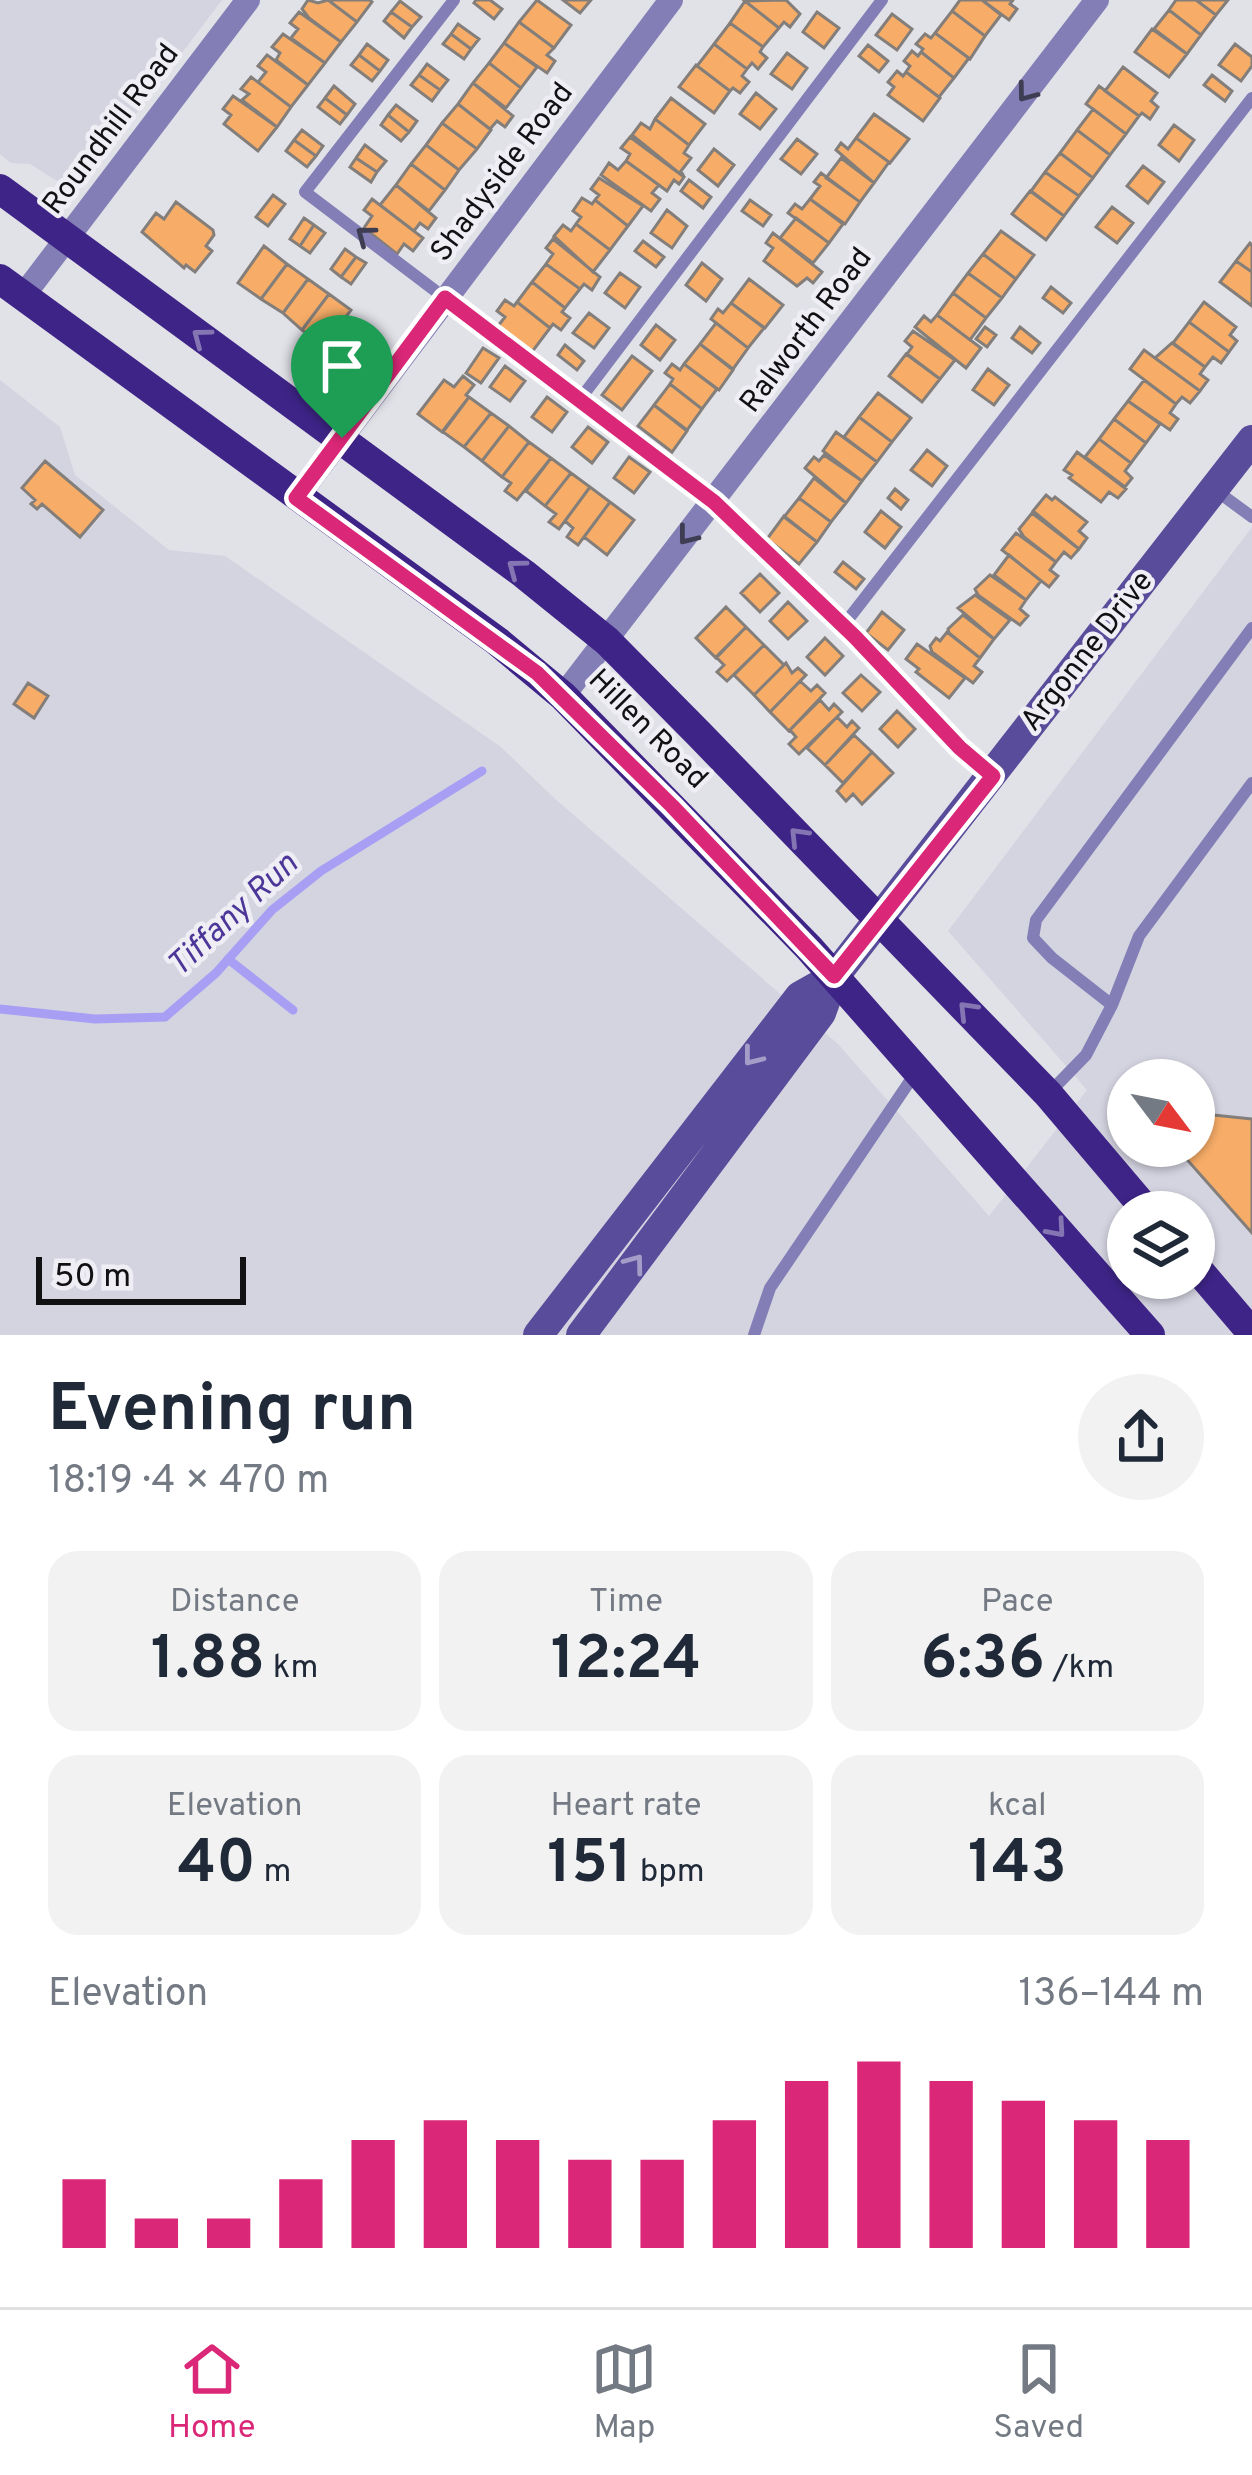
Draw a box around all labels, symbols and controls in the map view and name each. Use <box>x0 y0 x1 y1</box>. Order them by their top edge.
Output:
street label: Roundhill Road <box>36 37 188 223</box>
street label: Shadyside Road <box>424 76 582 270</box>
one-way arrow <box>1019 80 1041 101</box>
one-way arrow <box>357 228 379 249</box>
street label: Ralworth Road <box>733 241 881 421</box>
pin <box>291 315 393 438</box>
one-way arrow <box>193 330 214 352</box>
icon: arrive <box>309 333 375 399</box>
one-way arrow <box>680 523 702 545</box>
one-way arrow <box>508 560 529 582</box>
street label: Argonne Drive <box>1014 564 1162 740</box>
street label: Hillen Road <box>579 662 715 798</box>
one-way arrow <box>791 828 813 850</box>
water label: Tiffany Run <box>160 845 308 987</box>
one-way arrow <box>959 1002 981 1024</box>
one-way arrow <box>745 1044 766 1066</box>
north arrow <box>1107 1059 1215 1167</box>
map controls <box>1107 1059 1215 1299</box>
button: layers <box>1107 1191 1215 1299</box>
one-way arrow <box>1043 1215 1065 1237</box>
scale bar <box>36 1251 246 1304</box>
one-way arrow <box>621 1254 643 1276</box>
text: 50 m <box>54 1257 131 1299</box>
text: Evening run <box>48 1371 416 1454</box>
button: share <box>1078 1374 1204 1500</box>
text: 18:19 · 4 × 470 m <box>48 1458 329 1507</box>
text: Distance <box>170 1582 299 1624</box>
text: Time <box>589 1582 663 1624</box>
text: Pace <box>981 1582 1054 1624</box>
text: 1.88 <box>151 1624 265 1700</box>
text: 12:24 <box>551 1624 701 1700</box>
text: 6:36 <box>921 1624 1045 1700</box>
text: km <box>265 1648 319 1690</box>
text: /km <box>1045 1648 1114 1690</box>
text: Elevation <box>167 1786 302 1828</box>
text: Heart rate <box>550 1786 702 1828</box>
text: kcal <box>988 1786 1047 1828</box>
text: 40 <box>178 1828 256 1904</box>
text: 151 <box>547 1828 632 1904</box>
text: 143 <box>968 1828 1067 1904</box>
text: m <box>256 1852 292 1894</box>
text: bpm <box>632 1852 705 1894</box>
text: Elevation <box>48 1971 208 2020</box>
text: 136–144 m <box>1018 1971 1204 2020</box>
tab: Home <box>168 2336 256 2450</box>
tab: Map <box>591 2336 657 2450</box>
tab: Saved <box>993 2336 1084 2450</box>

